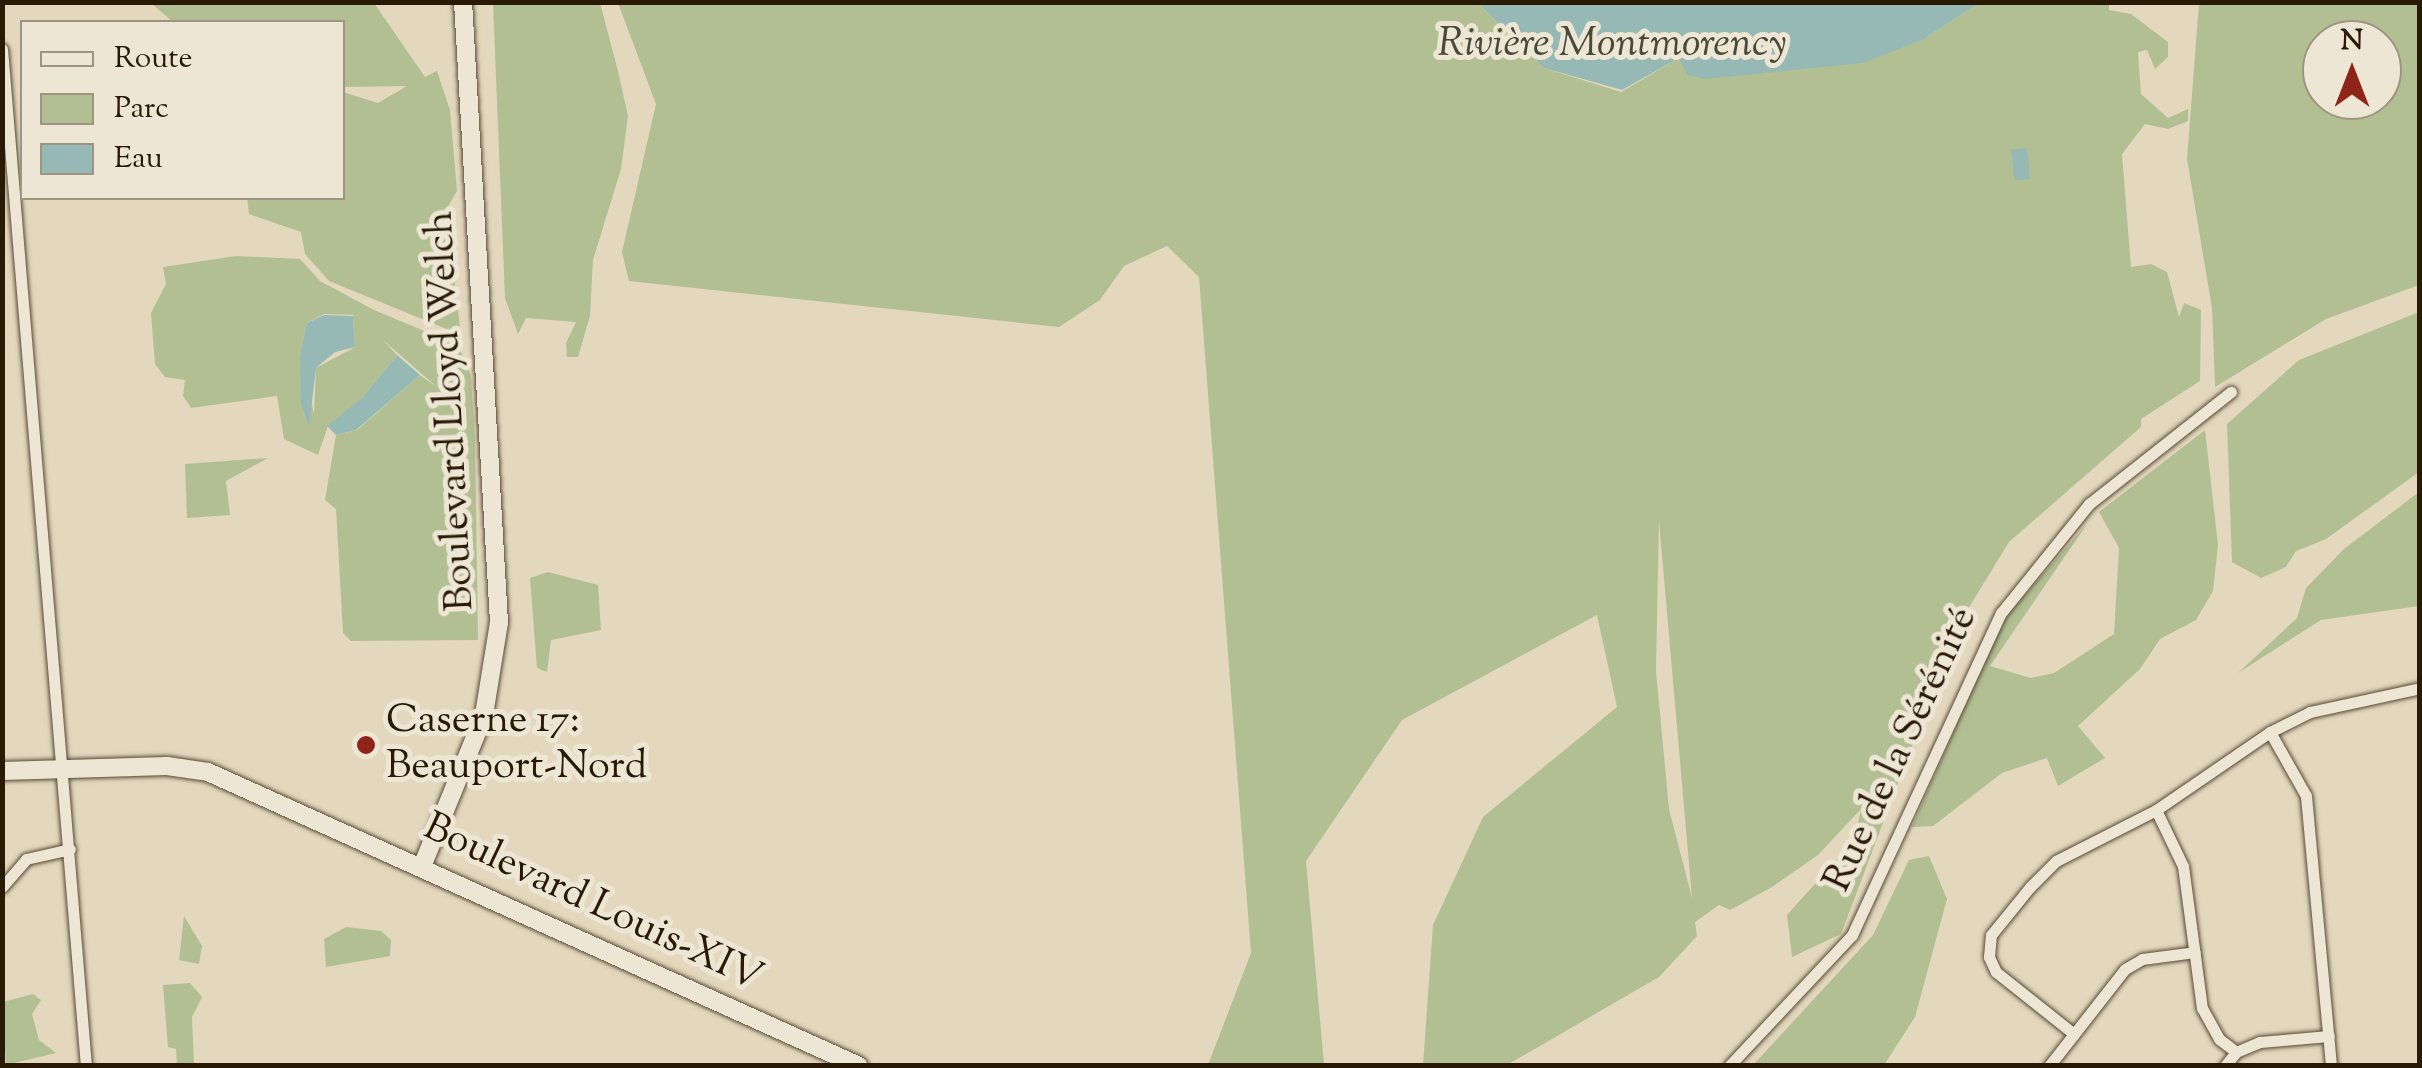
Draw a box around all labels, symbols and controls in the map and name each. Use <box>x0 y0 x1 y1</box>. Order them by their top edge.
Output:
legend <box>20 20 345 200</box>
water label: Rivière Montmorency <box>1437 20 1787 70</box>
north arrow <box>2302 20 2402 120</box>
text: N <box>2341 22 2363 62</box>
text: Route <box>114 38 193 81</box>
text: Parc <box>114 88 169 131</box>
text: Eau <box>114 138 163 181</box>
street label: Boulevard Lloyd Welch <box>418 210 486 612</box>
street label: Rue de la Sérénité <box>1815 600 1989 900</box>
place label: Caserne 17: Beauport-Nord <box>386 698 647 792</box>
marker: Caserne 17: Beauport-Nord <box>355 734 377 756</box>
street label: Boulevard Louis-XIV <box>415 805 769 1003</box>

